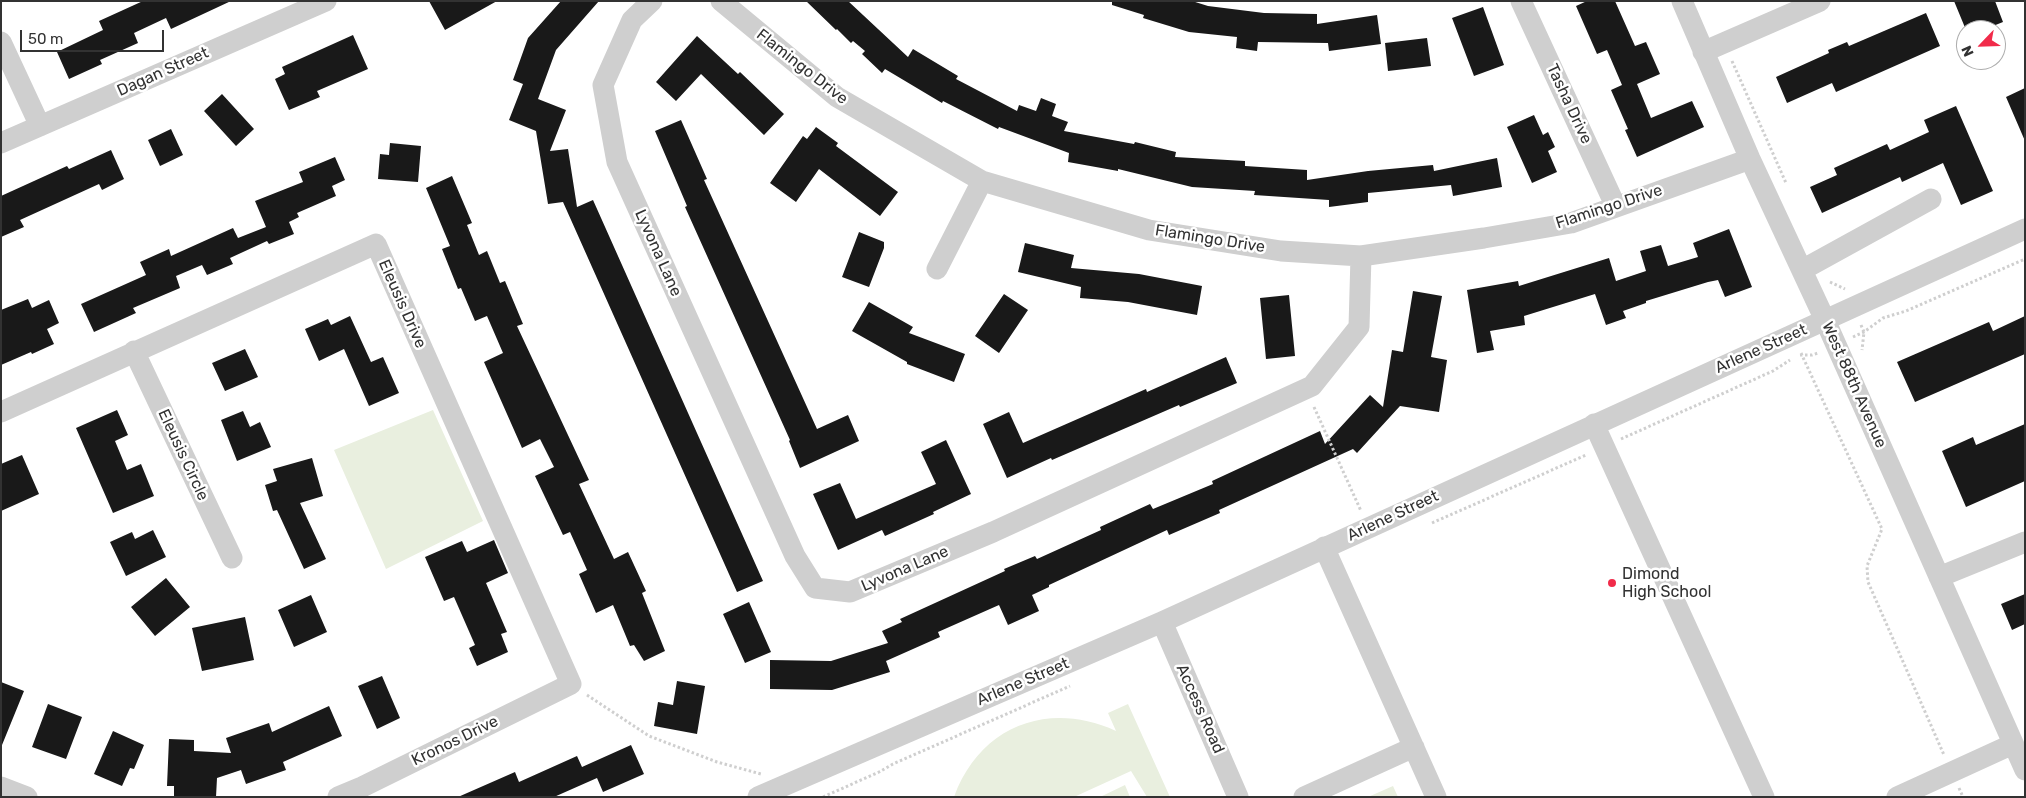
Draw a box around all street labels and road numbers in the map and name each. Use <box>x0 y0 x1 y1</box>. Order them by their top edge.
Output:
street label: Flamingo Drive <box>752 25 852 109</box>
street label: Dagan Street <box>114 43 212 101</box>
street label: Tasha Drive <box>1542 61 1596 147</box>
street label: Flamingo Drive <box>1553 181 1665 233</box>
street label: Lyvona Lane <box>630 207 686 299</box>
street label: Flamingo Drive <box>1154 221 1266 257</box>
street label: Eleusis Drive <box>374 257 430 351</box>
street label: West 88th Avenue <box>1818 319 1890 451</box>
street label: Arlene Street <box>1712 320 1810 378</box>
street label: Eleusis Circle <box>154 406 212 504</box>
street label: Arlene Street <box>1344 486 1442 546</box>
street label: Lyvona Lane <box>858 542 952 596</box>
street label: Arlene Street <box>974 654 1072 710</box>
street label: Access Road <box>1172 662 1228 756</box>
street label: Kronos Drive <box>408 712 502 770</box>

